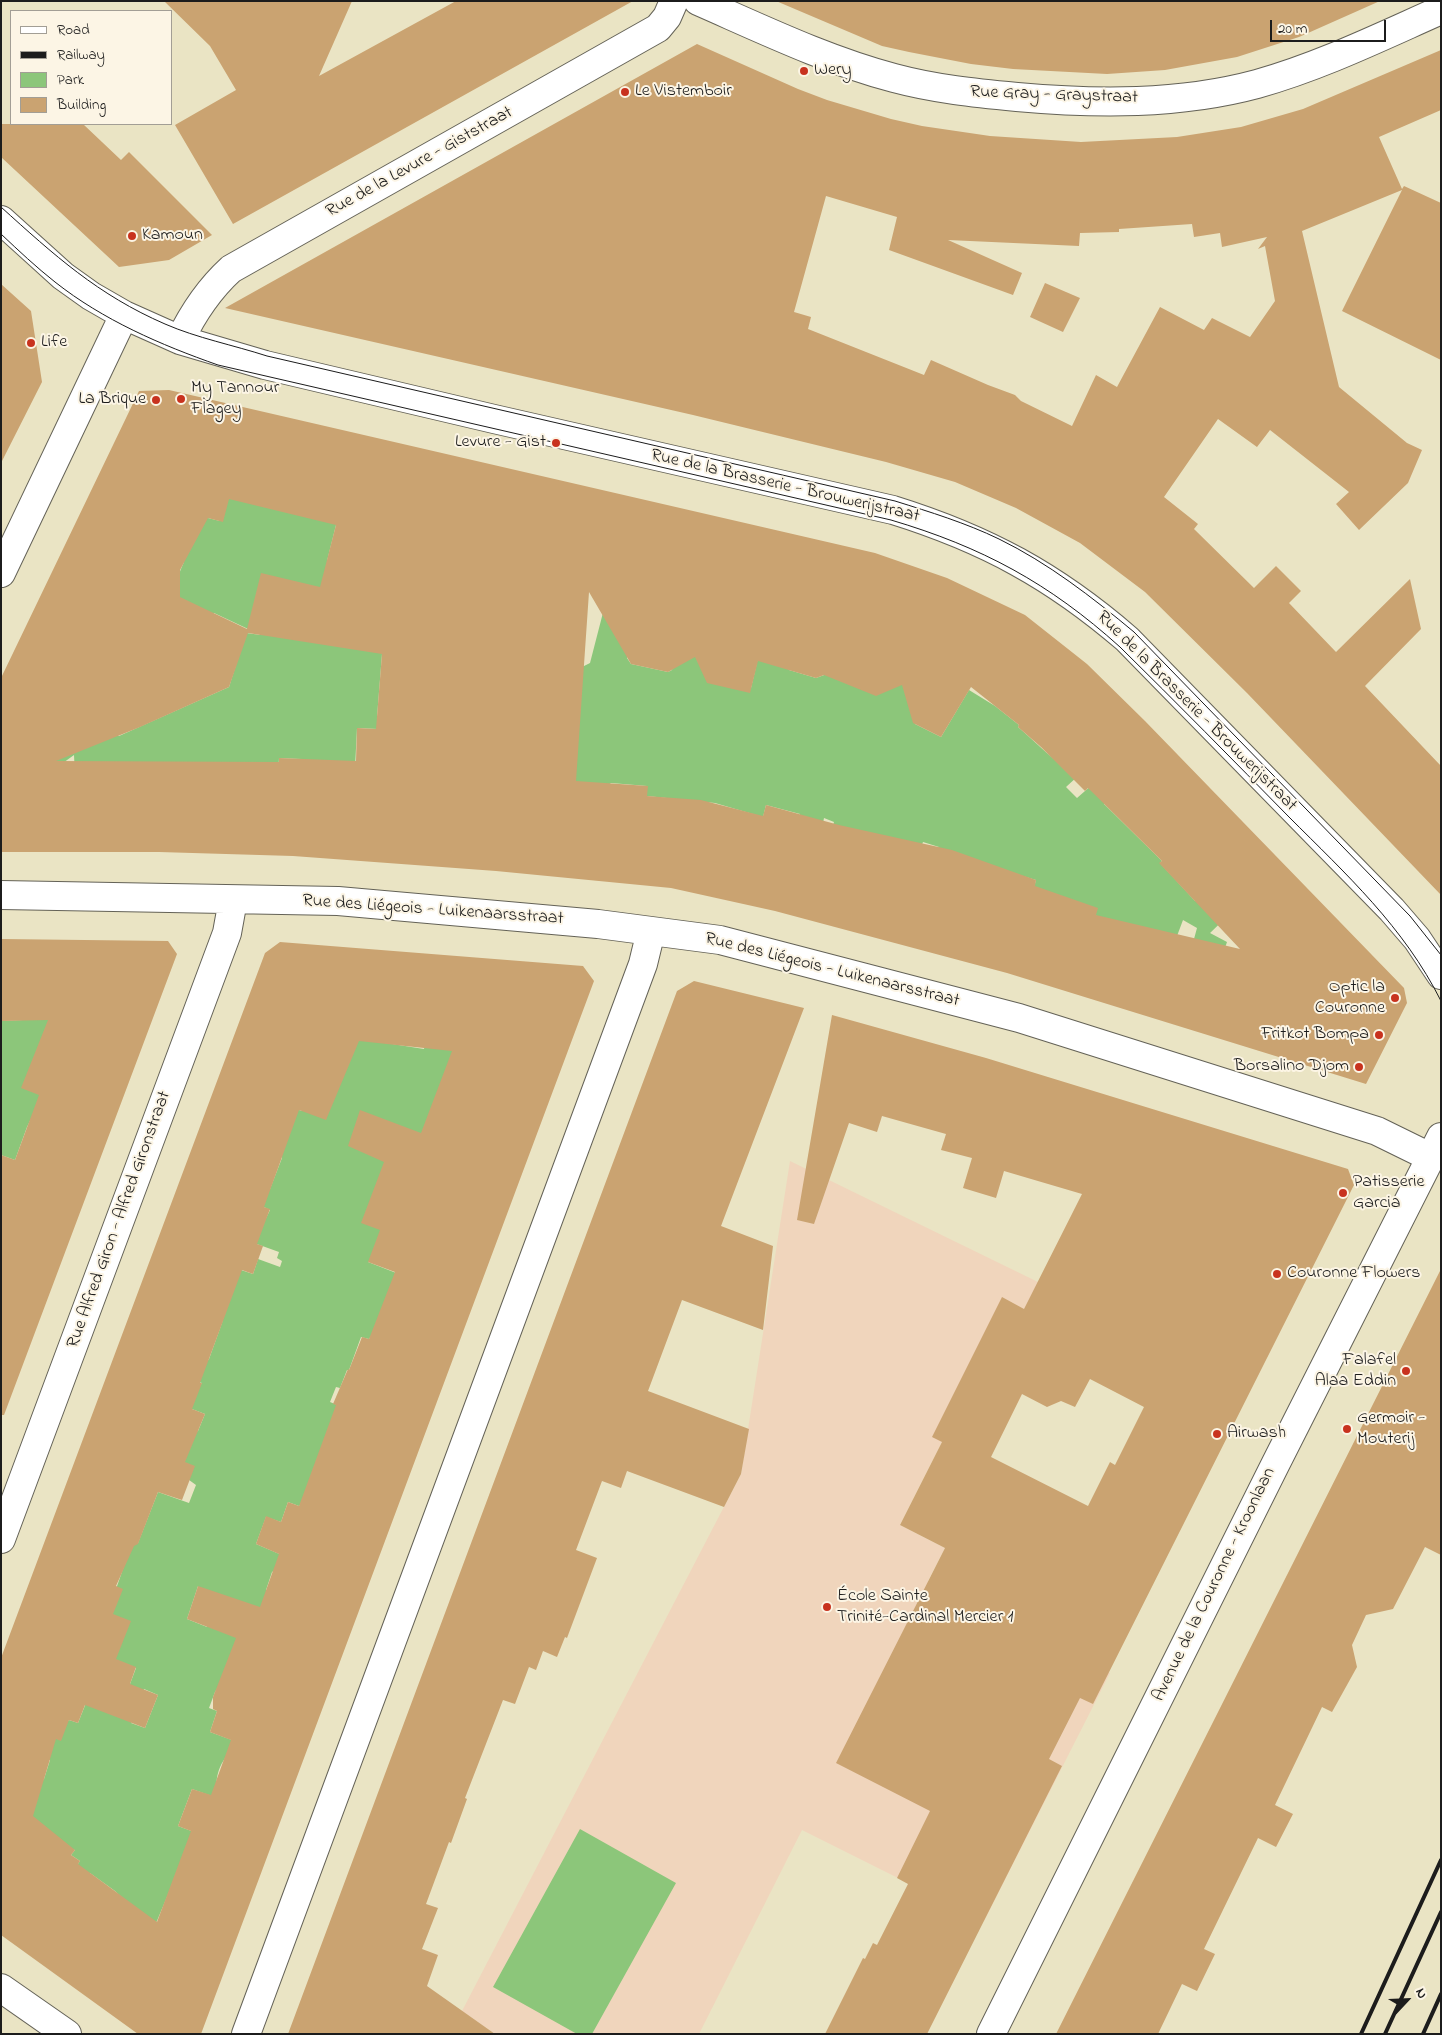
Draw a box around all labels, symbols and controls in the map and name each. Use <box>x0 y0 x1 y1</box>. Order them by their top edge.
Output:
legend <box>10 10 172 125</box>
scale bar <box>1272 10 1388 42</box>
text: 20 m <box>1278 18 1307 40</box>
text: Road <box>57 19 90 41</box>
text: Railway <box>57 44 105 66</box>
place label: Wery <box>814 60 852 82</box>
marker: Wery <box>798 65 810 77</box>
text: Park <box>57 69 84 91</box>
place label: Le Vistemboir <box>635 81 732 103</box>
street label: Rue Gray - Graystraat <box>970 82 1138 110</box>
marker: Le Vistemboir <box>619 86 631 98</box>
text: Building <box>57 94 106 116</box>
street label: Rue de la Levure - Giststraat <box>323 103 517 223</box>
place label: Kamoun <box>142 225 203 247</box>
marker: Kamoun <box>126 230 138 242</box>
place label: Life <box>41 332 67 354</box>
marker: Life <box>25 337 37 349</box>
place label: My Tannour Flagey <box>191 378 279 420</box>
place label: La Brique <box>78 389 146 411</box>
marker: My Tannour Flagey <box>175 393 187 405</box>
marker: La Brique <box>150 394 162 406</box>
place label: Levure - Gist <box>455 432 546 454</box>
marker: Levure - Gist <box>550 437 562 449</box>
street label: Rue de la Brasserie - Brouwerijstraat <box>649 446 921 528</box>
street label: Rue de la Brasserie - Brouwerijstraat <box>1091 607 1301 817</box>
street label: Rue des Liégeois - Luikenaarsstraat <box>302 891 564 931</box>
street label: Rue des Liégeois - Luikenaarsstraat <box>702 929 962 1013</box>
place label: Optic la Couronne <box>1315 977 1385 1020</box>
marker: Optic la Couronne <box>1389 992 1401 1004</box>
place label: Fritkot Bompa <box>1261 1024 1369 1046</box>
marker: Fritkot Bompa <box>1373 1029 1385 1041</box>
place label: Borsalino Djom <box>1234 1056 1349 1078</box>
marker: Borsalino Djom <box>1353 1061 1365 1073</box>
street label: Rue Alfred Giron - Alfred Gironstraat <box>63 1089 177 1351</box>
place label: Patisserie Garcia <box>1353 1172 1425 1214</box>
marker: Patisserie Garcia <box>1337 1187 1349 1199</box>
place label: Couronne Flowers <box>1287 1263 1420 1285</box>
marker: Couronne Flowers <box>1271 1268 1283 1280</box>
place label: Falafel Alaa Eddin <box>1315 1350 1396 1392</box>
marker: Falafel Alaa Eddin <box>1400 1365 1412 1377</box>
place label: Germoir - Mouterij <box>1357 1408 1425 1450</box>
place label: Airwash <box>1227 1423 1286 1445</box>
marker: Germoir - Mouterij <box>1341 1423 1353 1435</box>
marker: Airwash <box>1211 1428 1223 1440</box>
street label: Avenue de la Couronne - Kroonlaan <box>1149 1465 1281 1705</box>
place label: École Sainte Trinité-Cardinal Mercier 1 <box>837 1586 1013 1628</box>
marker: École Sainte Trinité-Cardinal Mercier 1 <box>821 1601 833 1613</box>
north arrow <box>1382 1975 1432 2025</box>
text: N <box>1410 1985 1433 2002</box>

